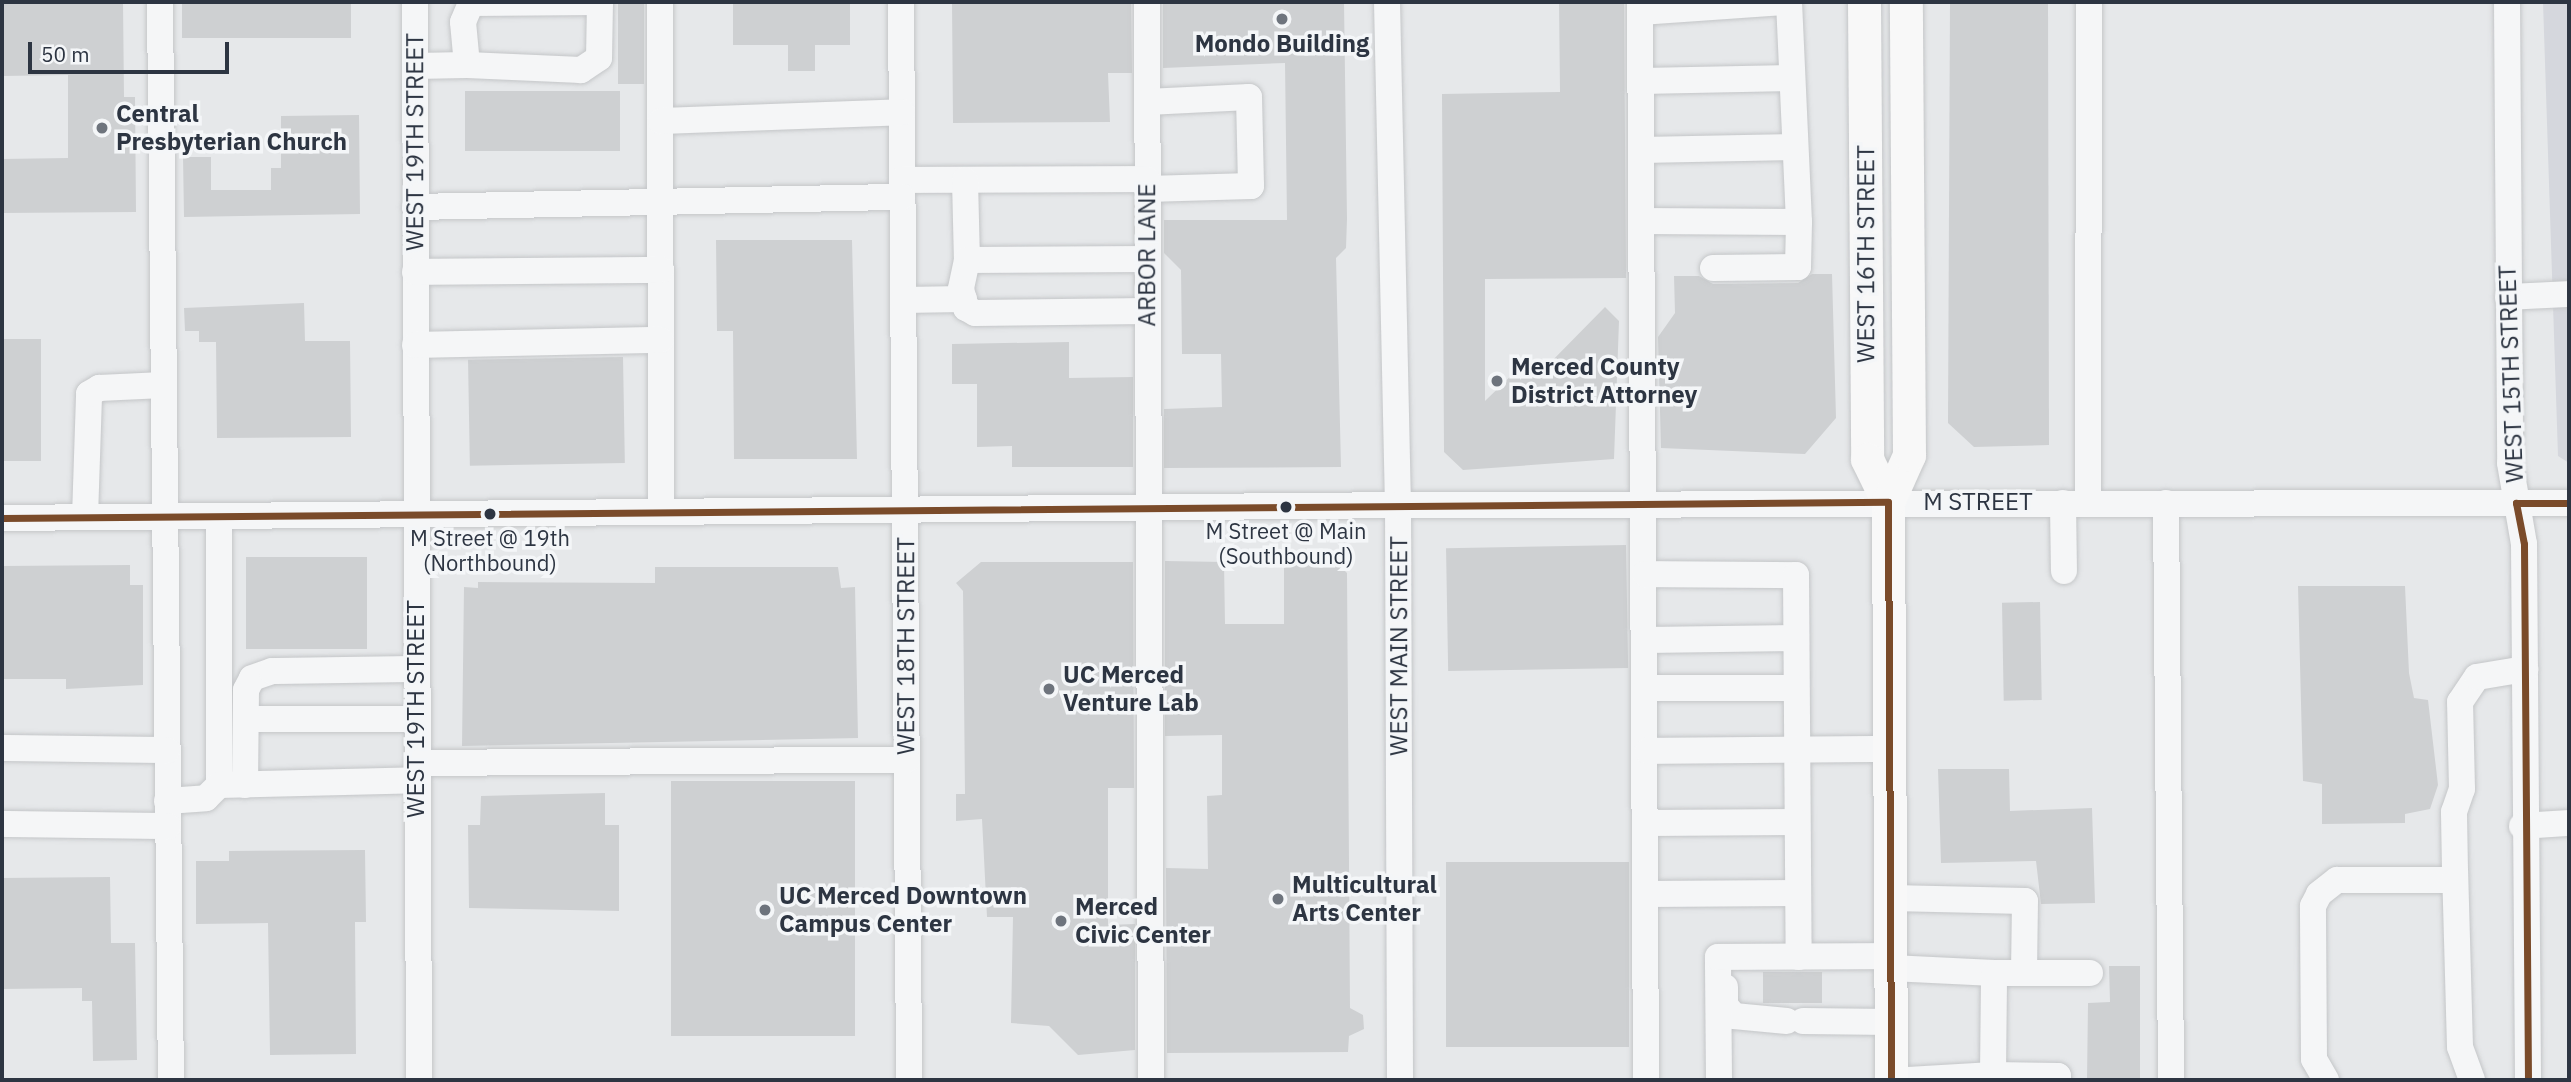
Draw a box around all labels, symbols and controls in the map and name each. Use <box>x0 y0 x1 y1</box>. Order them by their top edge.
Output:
marker: Mondo Building <box>1274 11 1290 27</box>
scale bar <box>32 28 233 72</box>
place label: Mondo Building <box>1195 30 1369 58</box>
street label: WEST 19TH STREET <box>401 33 429 251</box>
text: 50 m <box>41 40 90 68</box>
place label: Central Presbyterian Church <box>116 100 347 156</box>
marker: Central Presbyterian Church <box>94 120 110 136</box>
street label: WEST 16TH STREET <box>1852 145 1880 363</box>
street label: ARBOR LANE <box>1133 183 1161 327</box>
street label: WEST 15TH STREET <box>2493 265 2529 483</box>
place label: Merced County District Attorney <box>1511 353 1697 409</box>
marker: Merced County District Attorney <box>1489 373 1505 389</box>
street label: M STREET <box>1923 488 2033 516</box>
marker: M Street @ Main (Southbound) <box>1279 500 1293 514</box>
marker: M Street @ 19th (Northbound) <box>483 507 497 521</box>
place label: M Street @ Main (Southbound) <box>1206 517 1366 568</box>
place label: M Street @ 19th (Northbound) <box>410 524 570 576</box>
street label: WEST MAIN STREET <box>1385 536 1413 756</box>
street label: WEST 18TH STREET <box>892 537 920 755</box>
street label: WEST 19TH STREET <box>402 600 430 818</box>
place label: UC Merced Venture Lab <box>1063 661 1199 717</box>
marker: UC Merced Venture Lab <box>1041 681 1057 697</box>
place label: Multicultural Arts Center <box>1292 871 1437 927</box>
place label: UC Merced Downtown Campus Center <box>779 882 1027 938</box>
marker: Multicultural Arts Center <box>1270 891 1286 907</box>
place label: Merced Civic Center <box>1075 893 1211 949</box>
marker: UC Merced Downtown Campus Center <box>757 902 773 918</box>
marker: Merced Civic Center <box>1053 913 1069 929</box>

